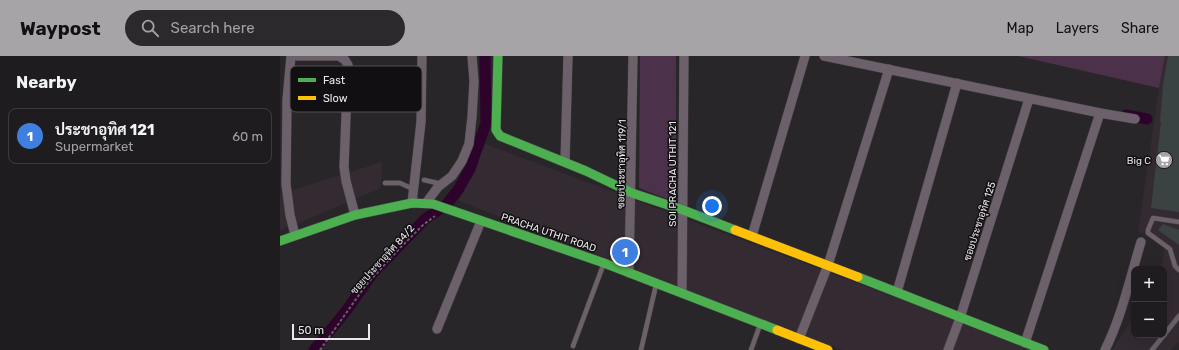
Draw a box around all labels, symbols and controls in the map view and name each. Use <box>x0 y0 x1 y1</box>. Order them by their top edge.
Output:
search box <box>125 10 405 46</box>
text: Waypost <box>20 17 101 40</box>
icon: search <box>139 17 161 39</box>
text: Search here <box>171 19 255 37</box>
text: Map <box>1007 20 1034 37</box>
text: Layers <box>1056 20 1099 37</box>
text: Share <box>1121 20 1159 37</box>
legend <box>290 66 422 112</box>
text: Nearby <box>16 72 77 92</box>
text: Fast <box>323 74 346 87</box>
text: Slow <box>323 92 348 105</box>
street label: ซอยประชาอุทิศ 119/1 <box>615 119 630 209</box>
text: ประชาอุทิศ 121 <box>55 121 155 139</box>
street label: SOI PRACHA UTHIT 121 <box>667 121 679 227</box>
text: 1 <box>27 129 33 144</box>
text: 60 m <box>232 129 263 144</box>
text: Supermarket <box>55 139 133 154</box>
supermarket icon: Big C <box>1154 150 1174 170</box>
place label: Big C <box>1127 155 1151 167</box>
street label: ซอยประชาอุทิศ 125 <box>962 180 999 263</box>
your location <box>702 196 722 216</box>
street label: PRACHA UTHIT ROAD <box>500 211 598 255</box>
street label: ซอยประชาอุทิศ 84/2 <box>348 222 418 298</box>
pin: 1 <box>612 237 638 267</box>
map controls <box>1131 266 1167 338</box>
button: + <box>1131 266 1167 302</box>
button: − <box>1131 302 1167 338</box>
scale bar <box>292 322 370 341</box>
text: 50 m <box>298 324 324 337</box>

